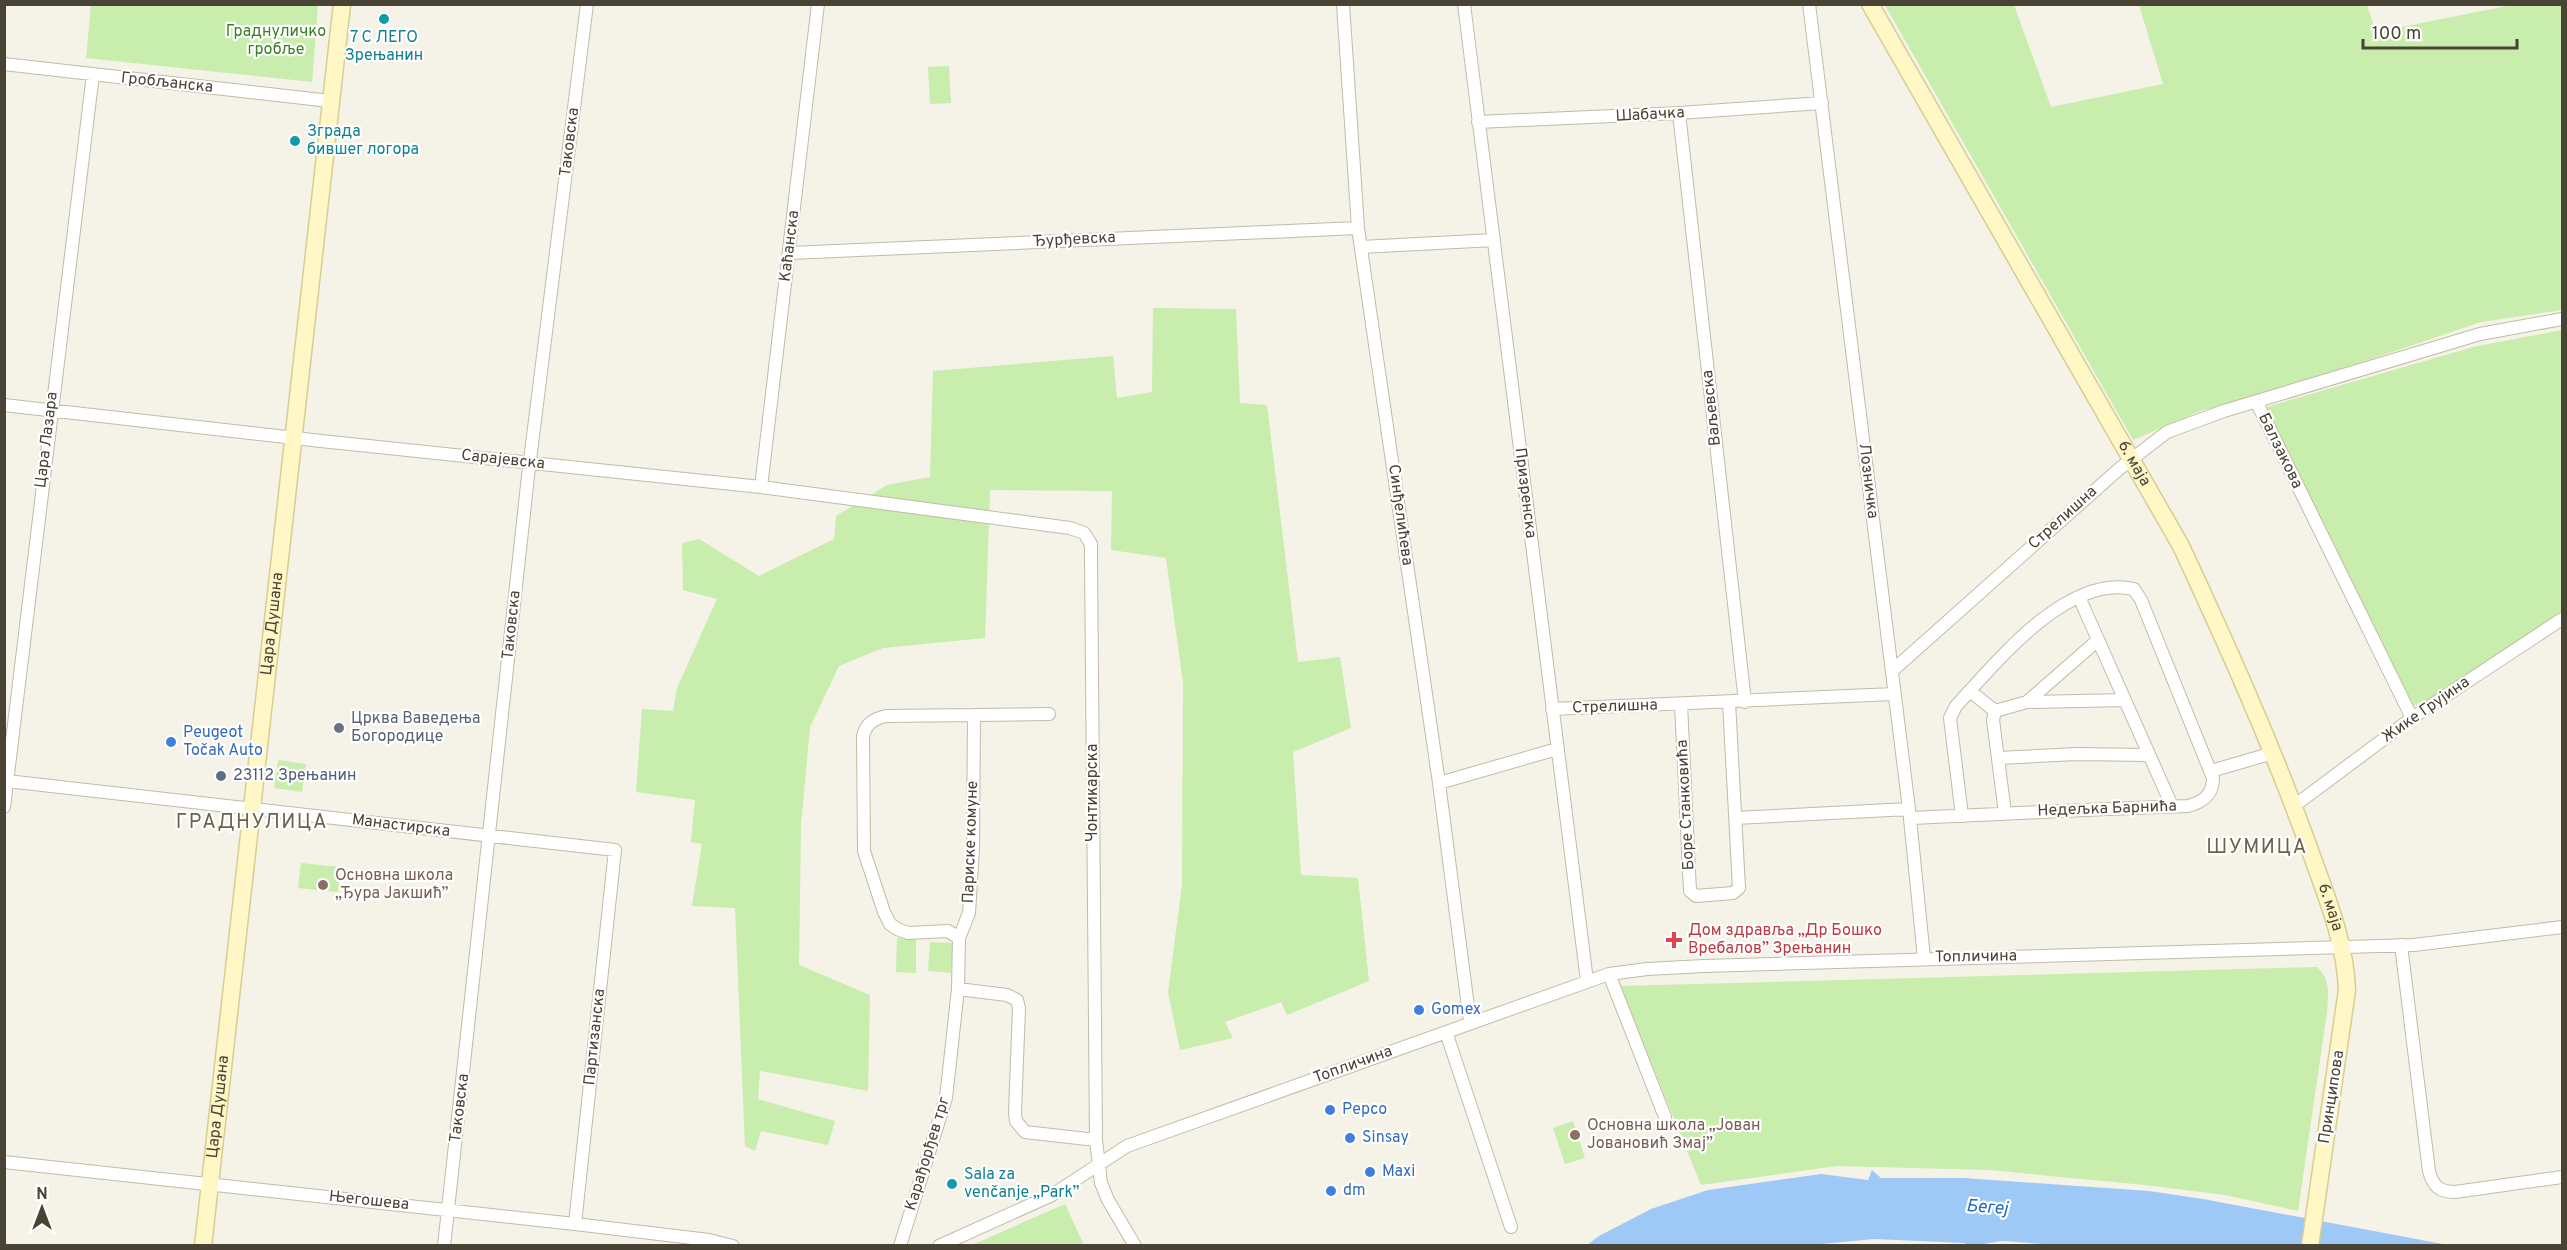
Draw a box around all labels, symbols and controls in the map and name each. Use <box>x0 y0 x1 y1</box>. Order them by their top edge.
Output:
marker: 7 С ЛЕГО Зрењанин <box>377 12 391 26</box>
scale bar <box>2363 12 2518 50</box>
park label: Граднуличко гробље <box>226 22 326 60</box>
text: 100 m <box>2372 23 2421 46</box>
place label: 7 С ЛЕГО Зрењанин <box>345 28 423 66</box>
street label: Гробљанска <box>120 68 214 98</box>
street label: Шабачка <box>1615 103 1685 127</box>
street label: Таковска <box>556 106 584 178</box>
place label: Зграда бившег логора <box>307 122 419 160</box>
marker: Зграда бившег логора <box>288 134 302 148</box>
street label: Каћанска <box>776 209 804 283</box>
street label: Ђурђевска <box>1032 228 1116 252</box>
street label: Ваљевска <box>1698 369 1726 447</box>
street label: Цара Лазара <box>31 391 63 489</box>
street label: Балзакова <box>2253 410 2307 492</box>
street label: 6. маја <box>2113 437 2155 490</box>
street label: Лозничка <box>1853 442 1883 520</box>
street label: Сарајевска <box>460 446 546 474</box>
street label: Призренска <box>1510 447 1540 539</box>
street label: Синђелићева <box>1383 463 1417 567</box>
street label: Стрелишна <box>2024 482 2102 554</box>
street label: Цара Душана <box>257 571 288 676</box>
street label: Таковска <box>498 589 526 661</box>
street label: Жике Грујина <box>2378 672 2474 748</box>
street label: Стрелишна <box>1572 696 1658 718</box>
place label: Црква Ваведења Богородице <box>351 709 480 747</box>
marker: Црква Ваведења Богородице <box>332 721 346 735</box>
place label: Peugeot Točak Auto <box>183 723 263 761</box>
marker: Peugeot Točak Auto <box>164 735 178 749</box>
street label: Боре Станковића <box>1673 739 1699 871</box>
street label: Чонтикарска <box>1083 744 1103 842</box>
place label: 23112 Зрењанин <box>233 766 356 786</box>
marker: 23112 Зрењанин <box>214 769 228 783</box>
street label: Париске комуне <box>959 780 983 904</box>
street label: Недељка Барнића <box>2037 797 2177 821</box>
district label: ГРАДНУЛИЦА <box>176 810 328 836</box>
street label: Манастирска <box>351 810 451 842</box>
district label: ШУМИЦА <box>2206 835 2308 861</box>
place label: Основна школа „Ђура Јакшић” <box>335 866 453 904</box>
marker: Основна школа „Ђура Јакшић” <box>316 878 330 892</box>
street label: 6. маја <box>2313 881 2347 934</box>
place label: Дом здравља „Др Бошко Вребалов” Зрењанин <box>1688 921 1882 959</box>
marker: Дом здравља „Др Бошко Вребалов” Зрењанин <box>1665 931 1683 949</box>
street label: Топличина <box>1935 946 2017 968</box>
street label: Партизанска <box>580 988 610 1086</box>
place label: Gomex <box>1431 1000 1481 1020</box>
marker: Gomex <box>1412 1003 1426 1017</box>
street label: Топличина <box>1311 1042 1395 1088</box>
street label: Принципова <box>2315 1049 2349 1145</box>
street label: Цара Душана <box>203 1054 234 1159</box>
street label: Таковска <box>446 1072 474 1144</box>
street label: Карађорђев трг <box>901 1095 955 1213</box>
place label: Pepco <box>1342 1100 1387 1120</box>
marker: Pepco <box>1323 1103 1337 1117</box>
place label: Основна школа „Јован Јовановић Змај” <box>1587 1116 1761 1154</box>
place label: Sinsay <box>1362 1128 1409 1148</box>
marker: Основна школа „Јован Јовановић Змај” <box>1568 1128 1582 1142</box>
marker: Sinsay <box>1343 1131 1357 1145</box>
place label: Maxi <box>1382 1162 1415 1182</box>
place label: Sala za venčanje „Park” <box>964 1165 1080 1203</box>
marker: Maxi <box>1363 1165 1377 1179</box>
marker: Sala za venčanje „Park” <box>945 1177 959 1191</box>
north arrow <box>12 1178 72 1238</box>
place label: dm <box>1343 1181 1366 1201</box>
marker: dm <box>1324 1184 1338 1198</box>
text: N <box>36 1185 48 1205</box>
street label: Његошева <box>328 1187 410 1215</box>
water label: Бегеј <box>1965 1195 2010 1221</box>

